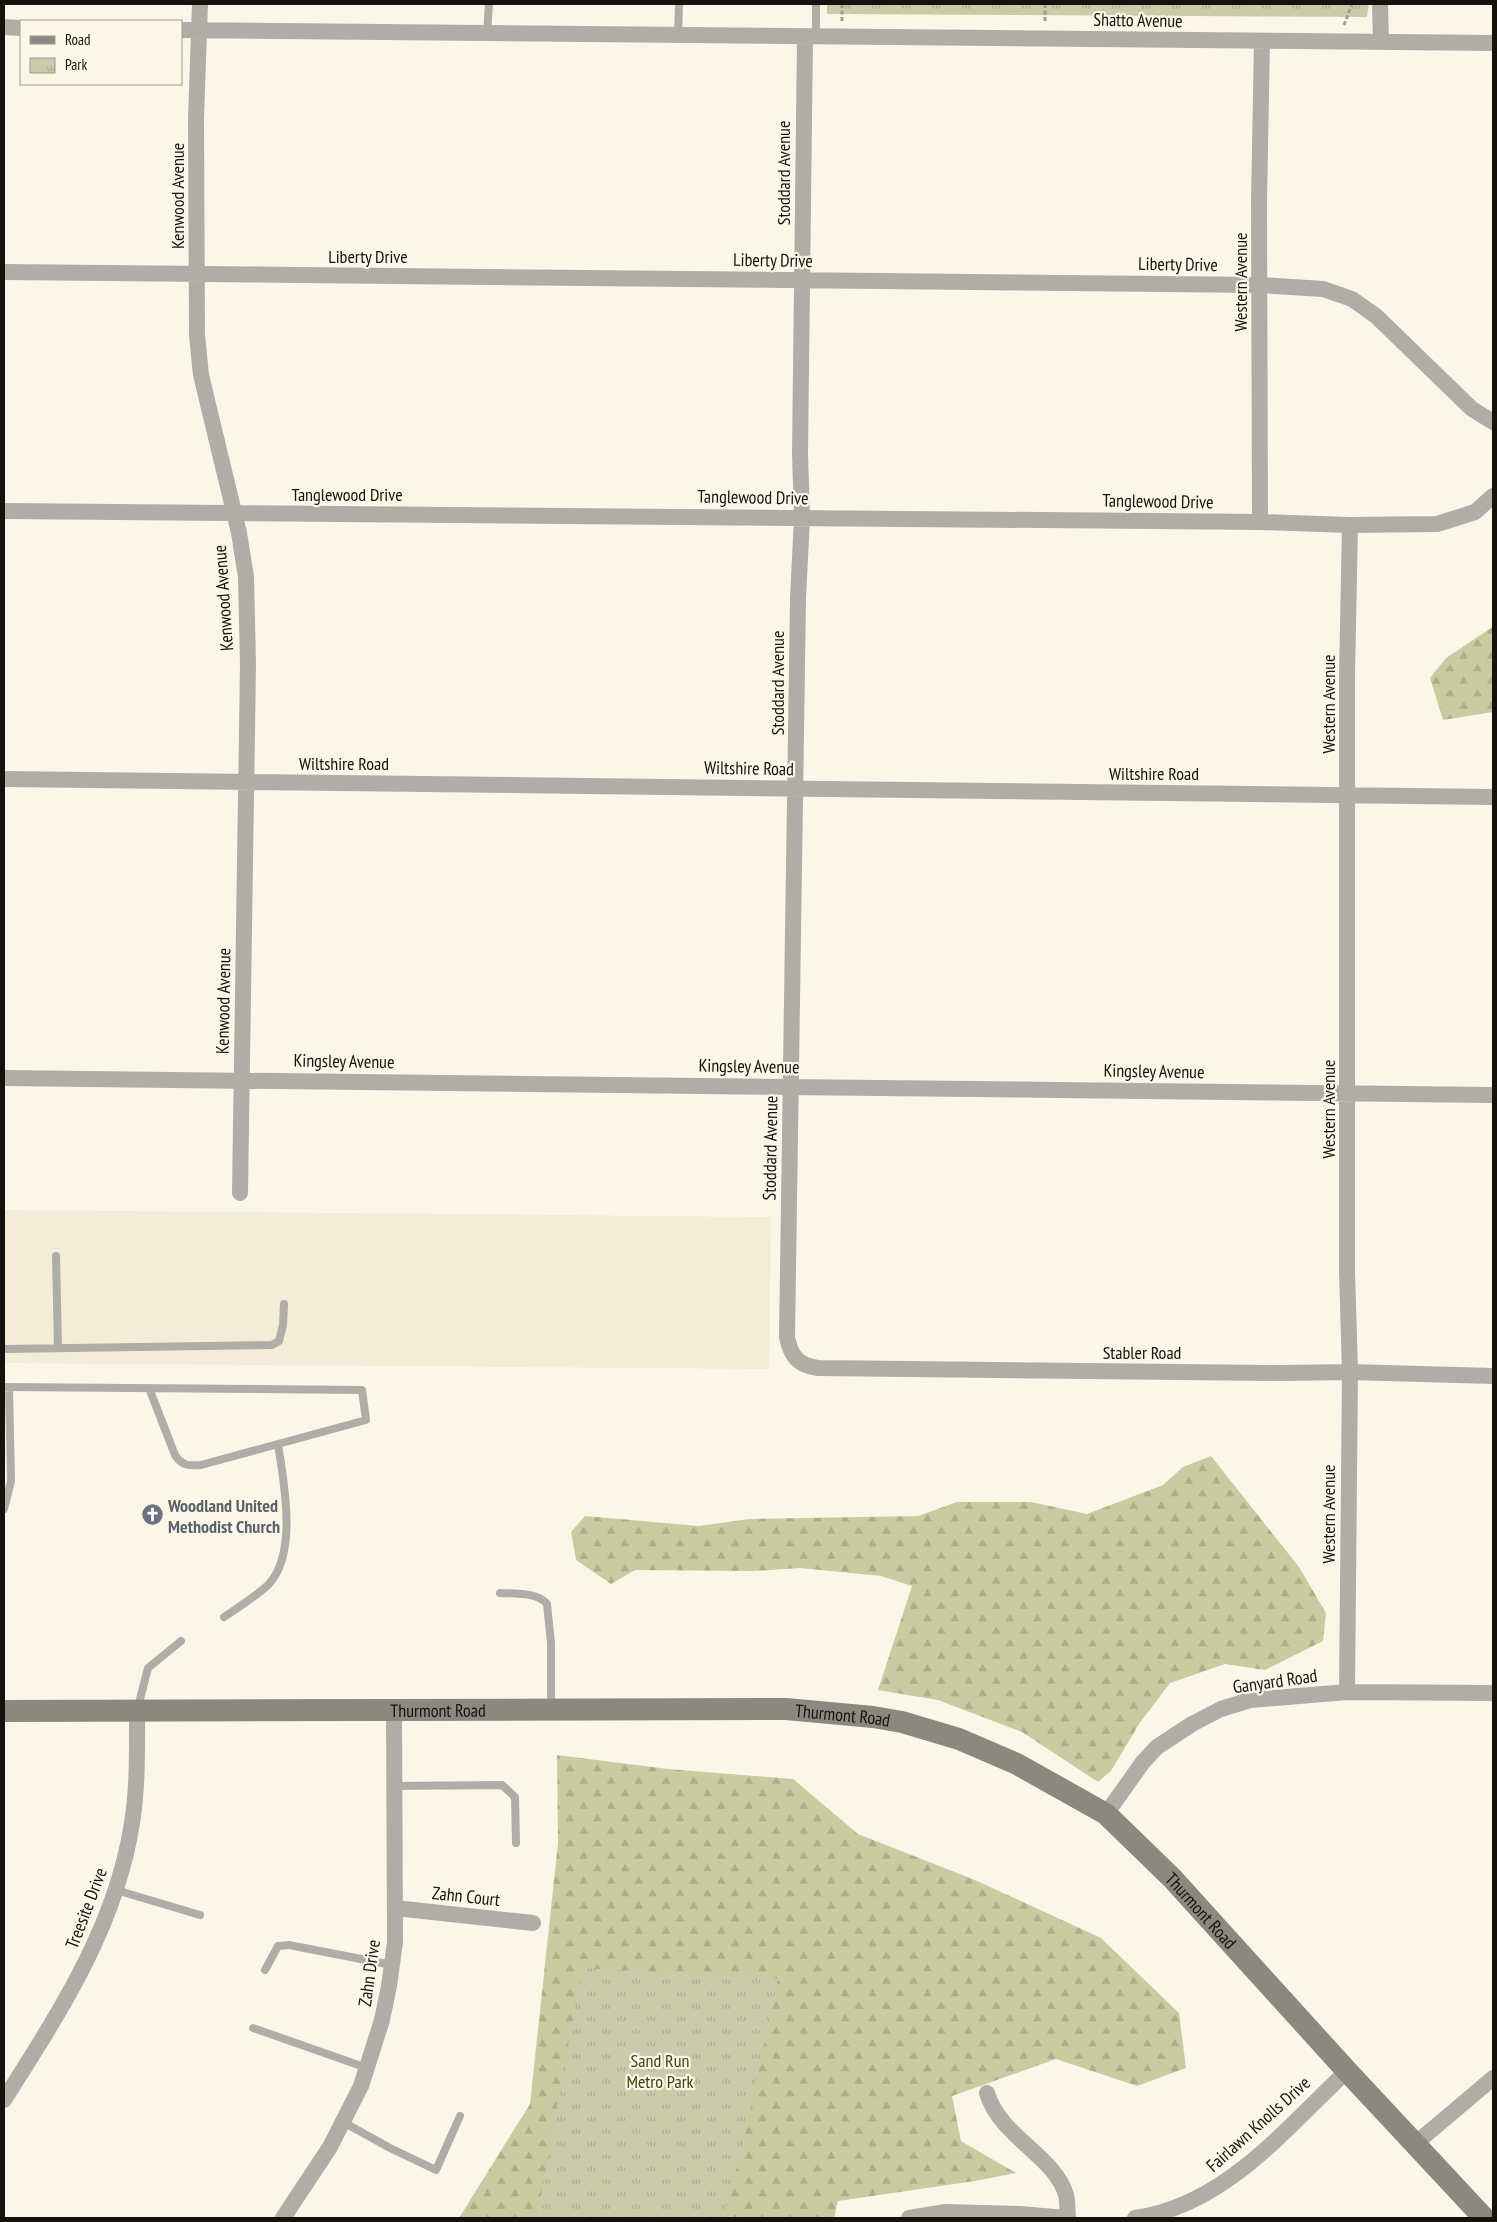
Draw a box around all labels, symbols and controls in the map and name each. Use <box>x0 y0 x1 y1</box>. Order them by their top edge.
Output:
street label: Shatto Avenue <box>1093 8 1183 32</box>
legend <box>20 20 182 85</box>
text: Road <box>65 30 91 49</box>
text: Park <box>65 55 87 74</box>
street label: Stoddard Avenue <box>772 121 795 225</box>
street label: Kenwood Avenue <box>166 143 189 249</box>
street label: Western Avenue <box>1229 233 1252 331</box>
street label: Liberty Drive <box>328 245 408 268</box>
street label: Liberty Drive <box>733 248 813 272</box>
street label: Liberty Drive <box>1138 252 1218 276</box>
street label: Tanglewood Drive <box>291 483 403 506</box>
street label: Tanglewood Drive <box>697 485 809 509</box>
street label: Tanglewood Drive <box>1102 489 1214 513</box>
street label: Kenwood Avenue <box>208 544 238 652</box>
street label: Stoddard Avenue <box>766 631 789 735</box>
street label: Western Avenue <box>1317 655 1340 753</box>
street label: Wiltshire Road <box>299 752 389 775</box>
street label: Wiltshire Road <box>704 756 794 780</box>
street label: Wiltshire Road <box>1109 762 1199 785</box>
street label: Kenwood Avenue <box>211 948 235 1054</box>
street label: Kingsley Avenue <box>293 1049 395 1073</box>
street label: Kingsley Avenue <box>698 1054 800 1078</box>
street label: Kingsley Avenue <box>1103 1059 1205 1083</box>
street label: Western Avenue <box>1317 1060 1340 1158</box>
street label: Stoddard Avenue <box>758 1095 782 1201</box>
street label: Stabler Road <box>1103 1341 1181 1364</box>
street label: Western Avenue <box>1317 1465 1340 1563</box>
place label: Woodland United Methodist Church <box>167 1494 280 1538</box>
church icon: Woodland United Methodist Church <box>140 1503 164 1527</box>
street label: Ganyard Road <box>1231 1664 1319 1698</box>
street label: Thurmont Road <box>390 1698 486 1722</box>
street label: Thurmont Road <box>794 1698 892 1731</box>
street label: Treesite Drive <box>60 1864 112 1952</box>
street label: Thurmont Road <box>1161 1867 1242 1953</box>
street label: Zahn Court <box>431 1881 501 1911</box>
street label: Zahn Drive <box>353 1938 385 2008</box>
park label: Sand Run Metro Park <box>626 2049 694 2093</box>
street label: Fairlawn Knolls Drive <box>1201 2071 1315 2177</box>

